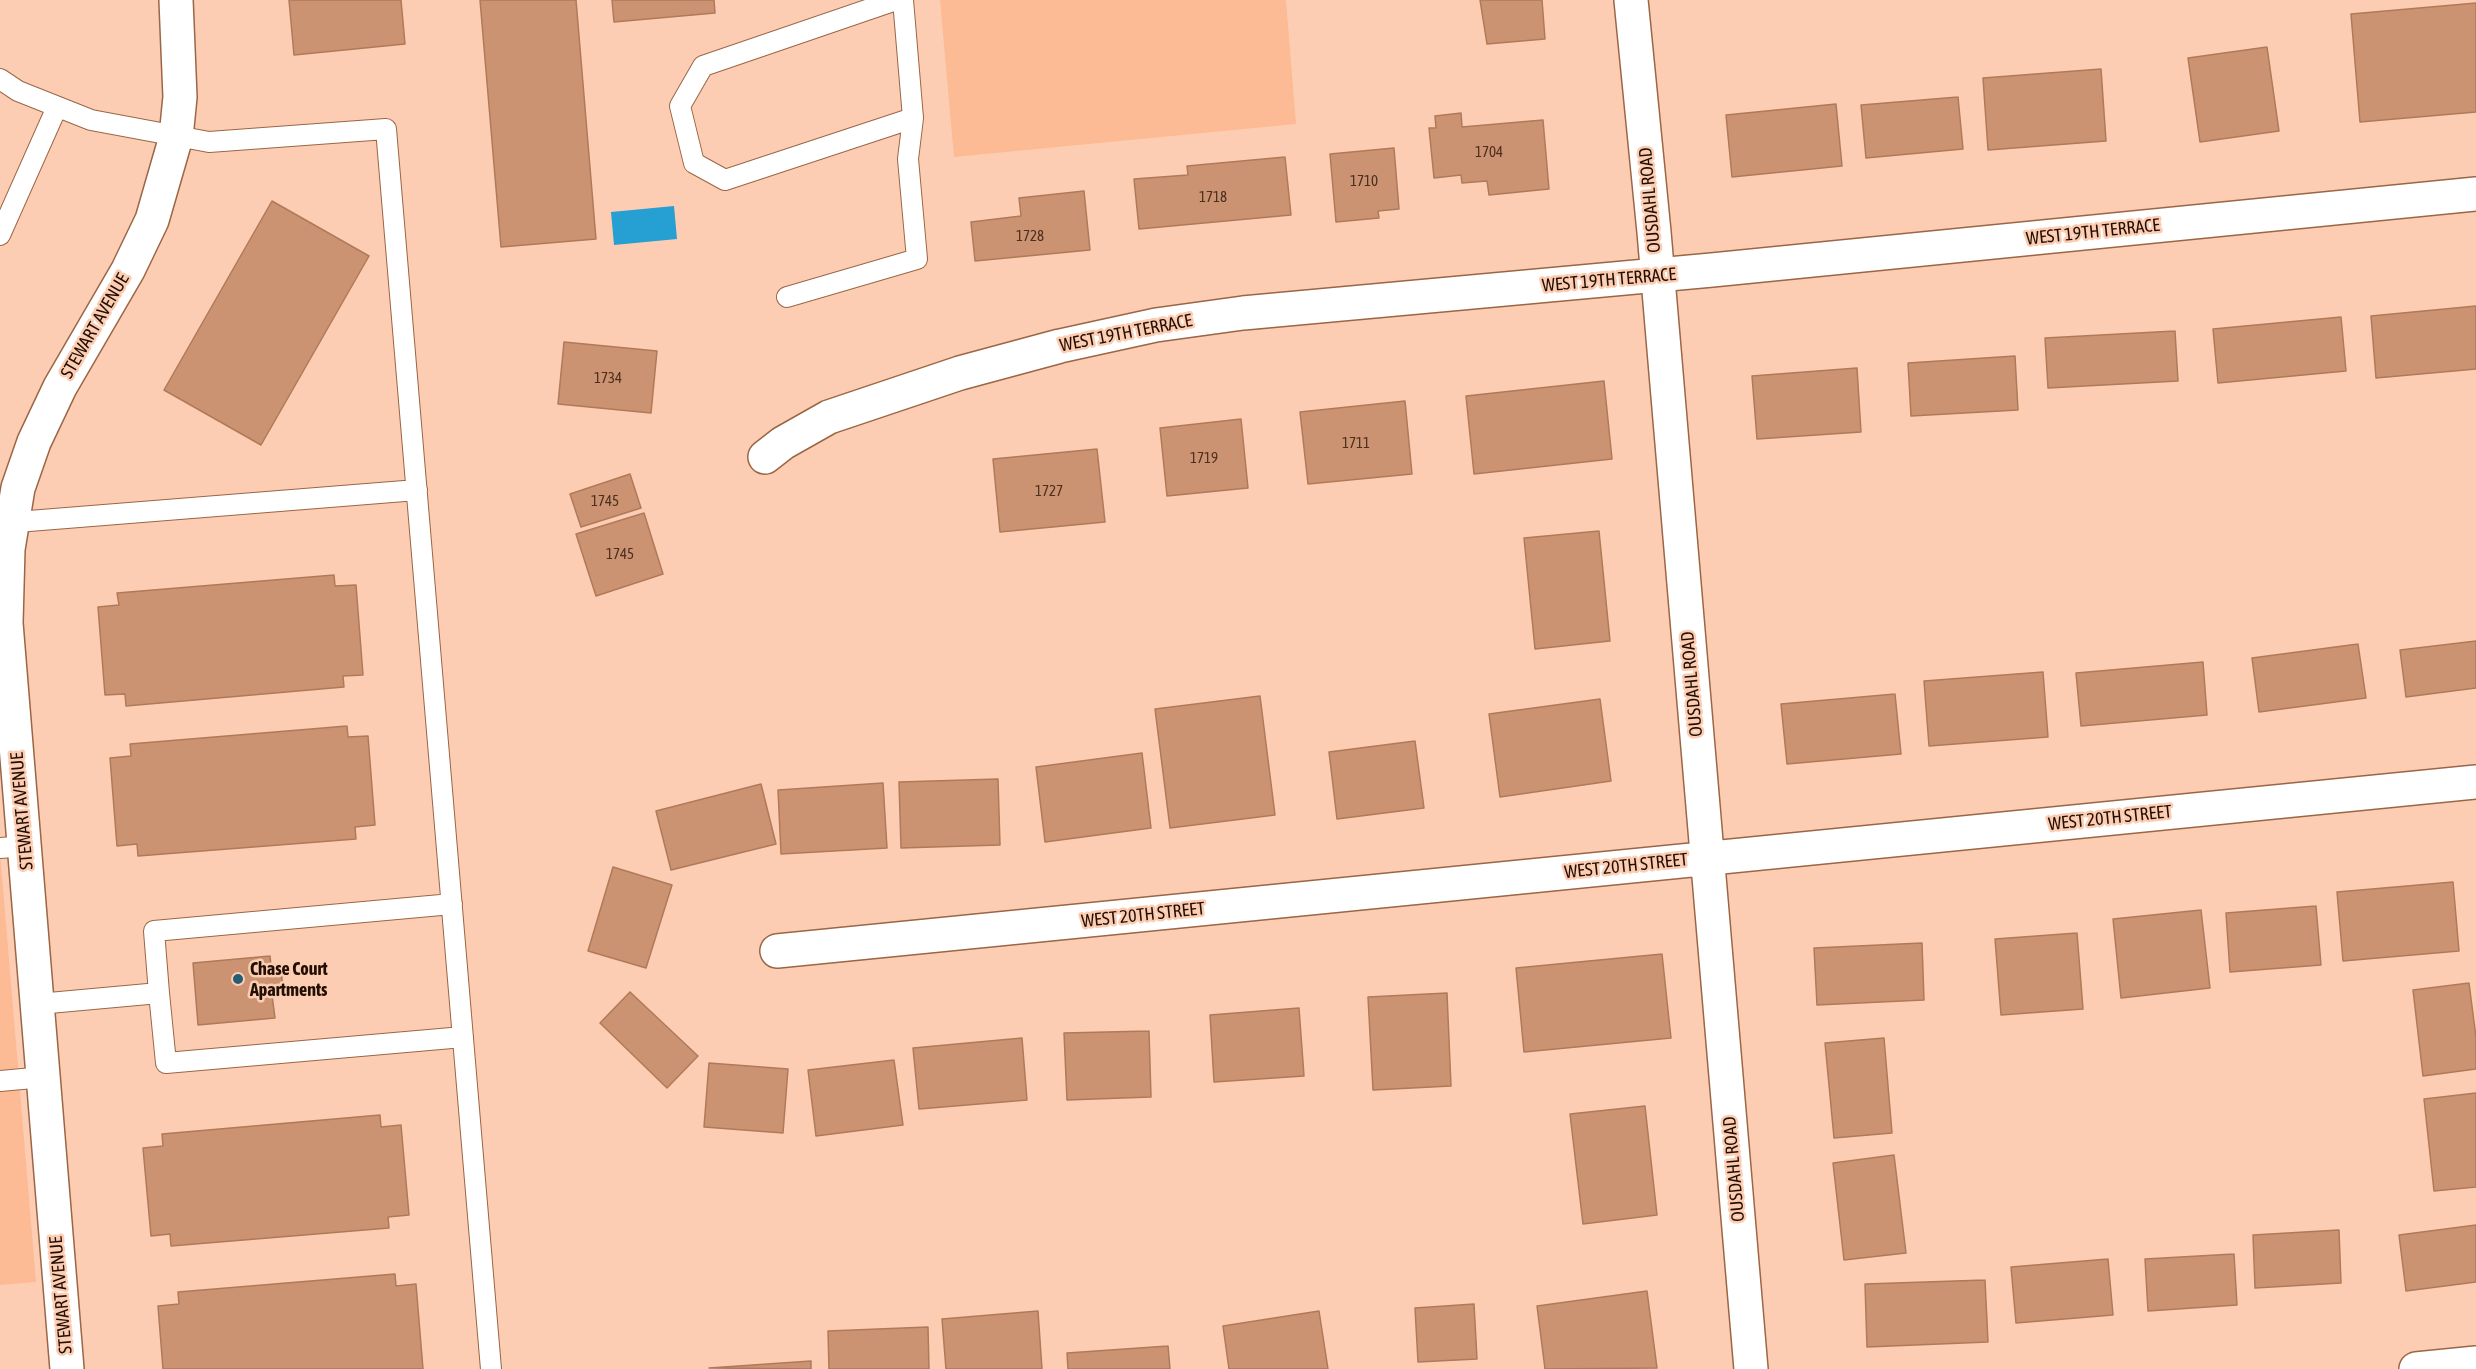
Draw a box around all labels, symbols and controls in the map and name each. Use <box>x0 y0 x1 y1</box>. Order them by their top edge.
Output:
house number: 1704 <box>1475 143 1503 161</box>
street label: OUSDAHL ROAD <box>1635 146 1665 254</box>
house number: 1710 <box>1350 172 1378 190</box>
house number: 1718 <box>1199 188 1227 206</box>
street label: WEST 19TH TERRACE <box>2025 214 2161 250</box>
house number: 1728 <box>1016 227 1044 245</box>
street label: WEST 19TH TERRACE <box>1541 263 1677 297</box>
street label: STEWART AVENUE <box>56 270 134 382</box>
street label: WEST 19TH TERRACE <box>1058 310 1194 356</box>
house number: 1734 <box>594 369 622 387</box>
house number: 1711 <box>1342 434 1370 452</box>
house number: 1719 <box>1190 449 1218 467</box>
house number: 1727 <box>1035 482 1063 500</box>
house number: 1745 <box>591 492 619 510</box>
house number: 1745 <box>606 545 634 563</box>
street label: OUSDAHL ROAD <box>1677 630 1707 738</box>
street label: STEWART AVENUE <box>6 751 38 871</box>
street label: WEST 20TH STREET <box>2047 801 2173 835</box>
street label: WEST 20TH STREET <box>1563 849 1689 883</box>
street label: WEST 20TH STREET <box>1080 898 1206 932</box>
place label: Chase Court Apartments <box>250 958 328 1000</box>
marker: Chase Court Apartments <box>231 972 245 986</box>
street label: OUSDAHL ROAD <box>1719 1115 1749 1223</box>
street label: STEWART AVENUE <box>45 1235 77 1355</box>

